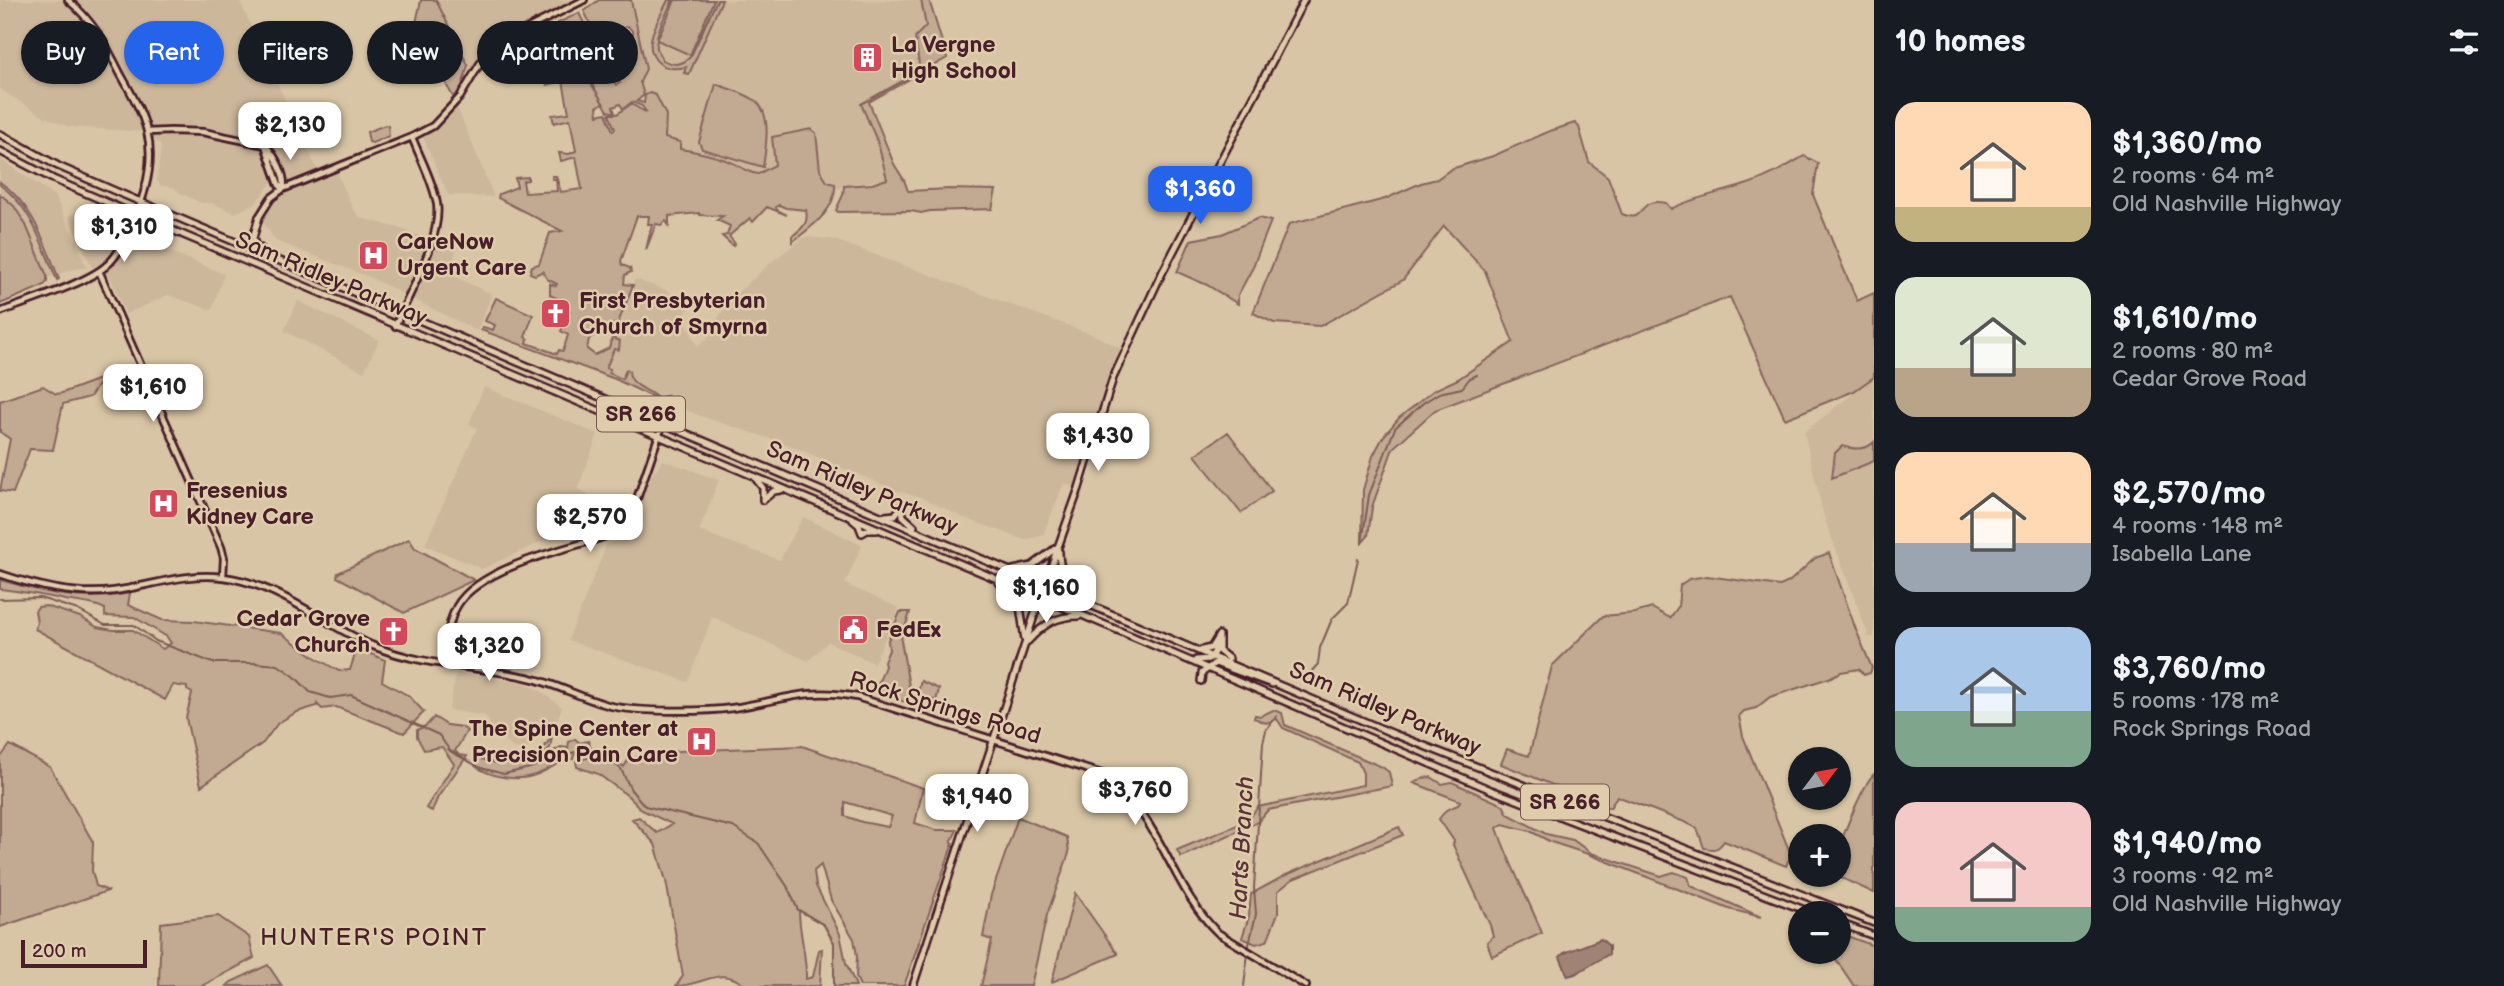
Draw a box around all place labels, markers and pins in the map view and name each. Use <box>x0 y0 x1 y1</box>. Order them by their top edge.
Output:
place label: La Vergne High School <box>891 31 1017 85</box>
building icon: La Vergne High School <box>851 41 885 75</box>
pin: $2,130 <box>233 102 347 162</box>
pin: $1,360 <box>1143 166 1257 226</box>
pin: $1,310 <box>67 204 181 264</box>
place label: CareNow Urgent Care <box>397 228 526 282</box>
hospital icon: CareNow Urgent Care <box>357 238 391 272</box>
place label: First Presbyterian Church of Smyrna <box>579 287 768 341</box>
church icon: First Presbyterian Church of Smyrna <box>539 297 573 331</box>
pin: $1,610 <box>96 364 210 424</box>
pin: $1,430 <box>1041 414 1155 473</box>
place label: Fresenius Kidney Care <box>186 477 314 531</box>
hospital icon: Fresenius Kidney Care <box>146 487 180 521</box>
pin: $2,570 <box>533 494 647 554</box>
pin: $1,160 <box>989 566 1103 625</box>
place label: Cedar Grove Church <box>236 605 370 659</box>
public building icon: FedEx <box>836 613 870 647</box>
church icon: Cedar Grove Church <box>376 615 410 649</box>
place label: FedEx <box>876 616 942 644</box>
pin: $1,320 <box>432 624 546 683</box>
place label: The Spine Center at Precision Pain Care <box>469 715 678 769</box>
hospital icon: The Spine Center at Precision Pain Care <box>684 725 718 759</box>
pin: $3,760 <box>1078 768 1192 827</box>
pin: $1,940 <box>920 774 1034 834</box>

